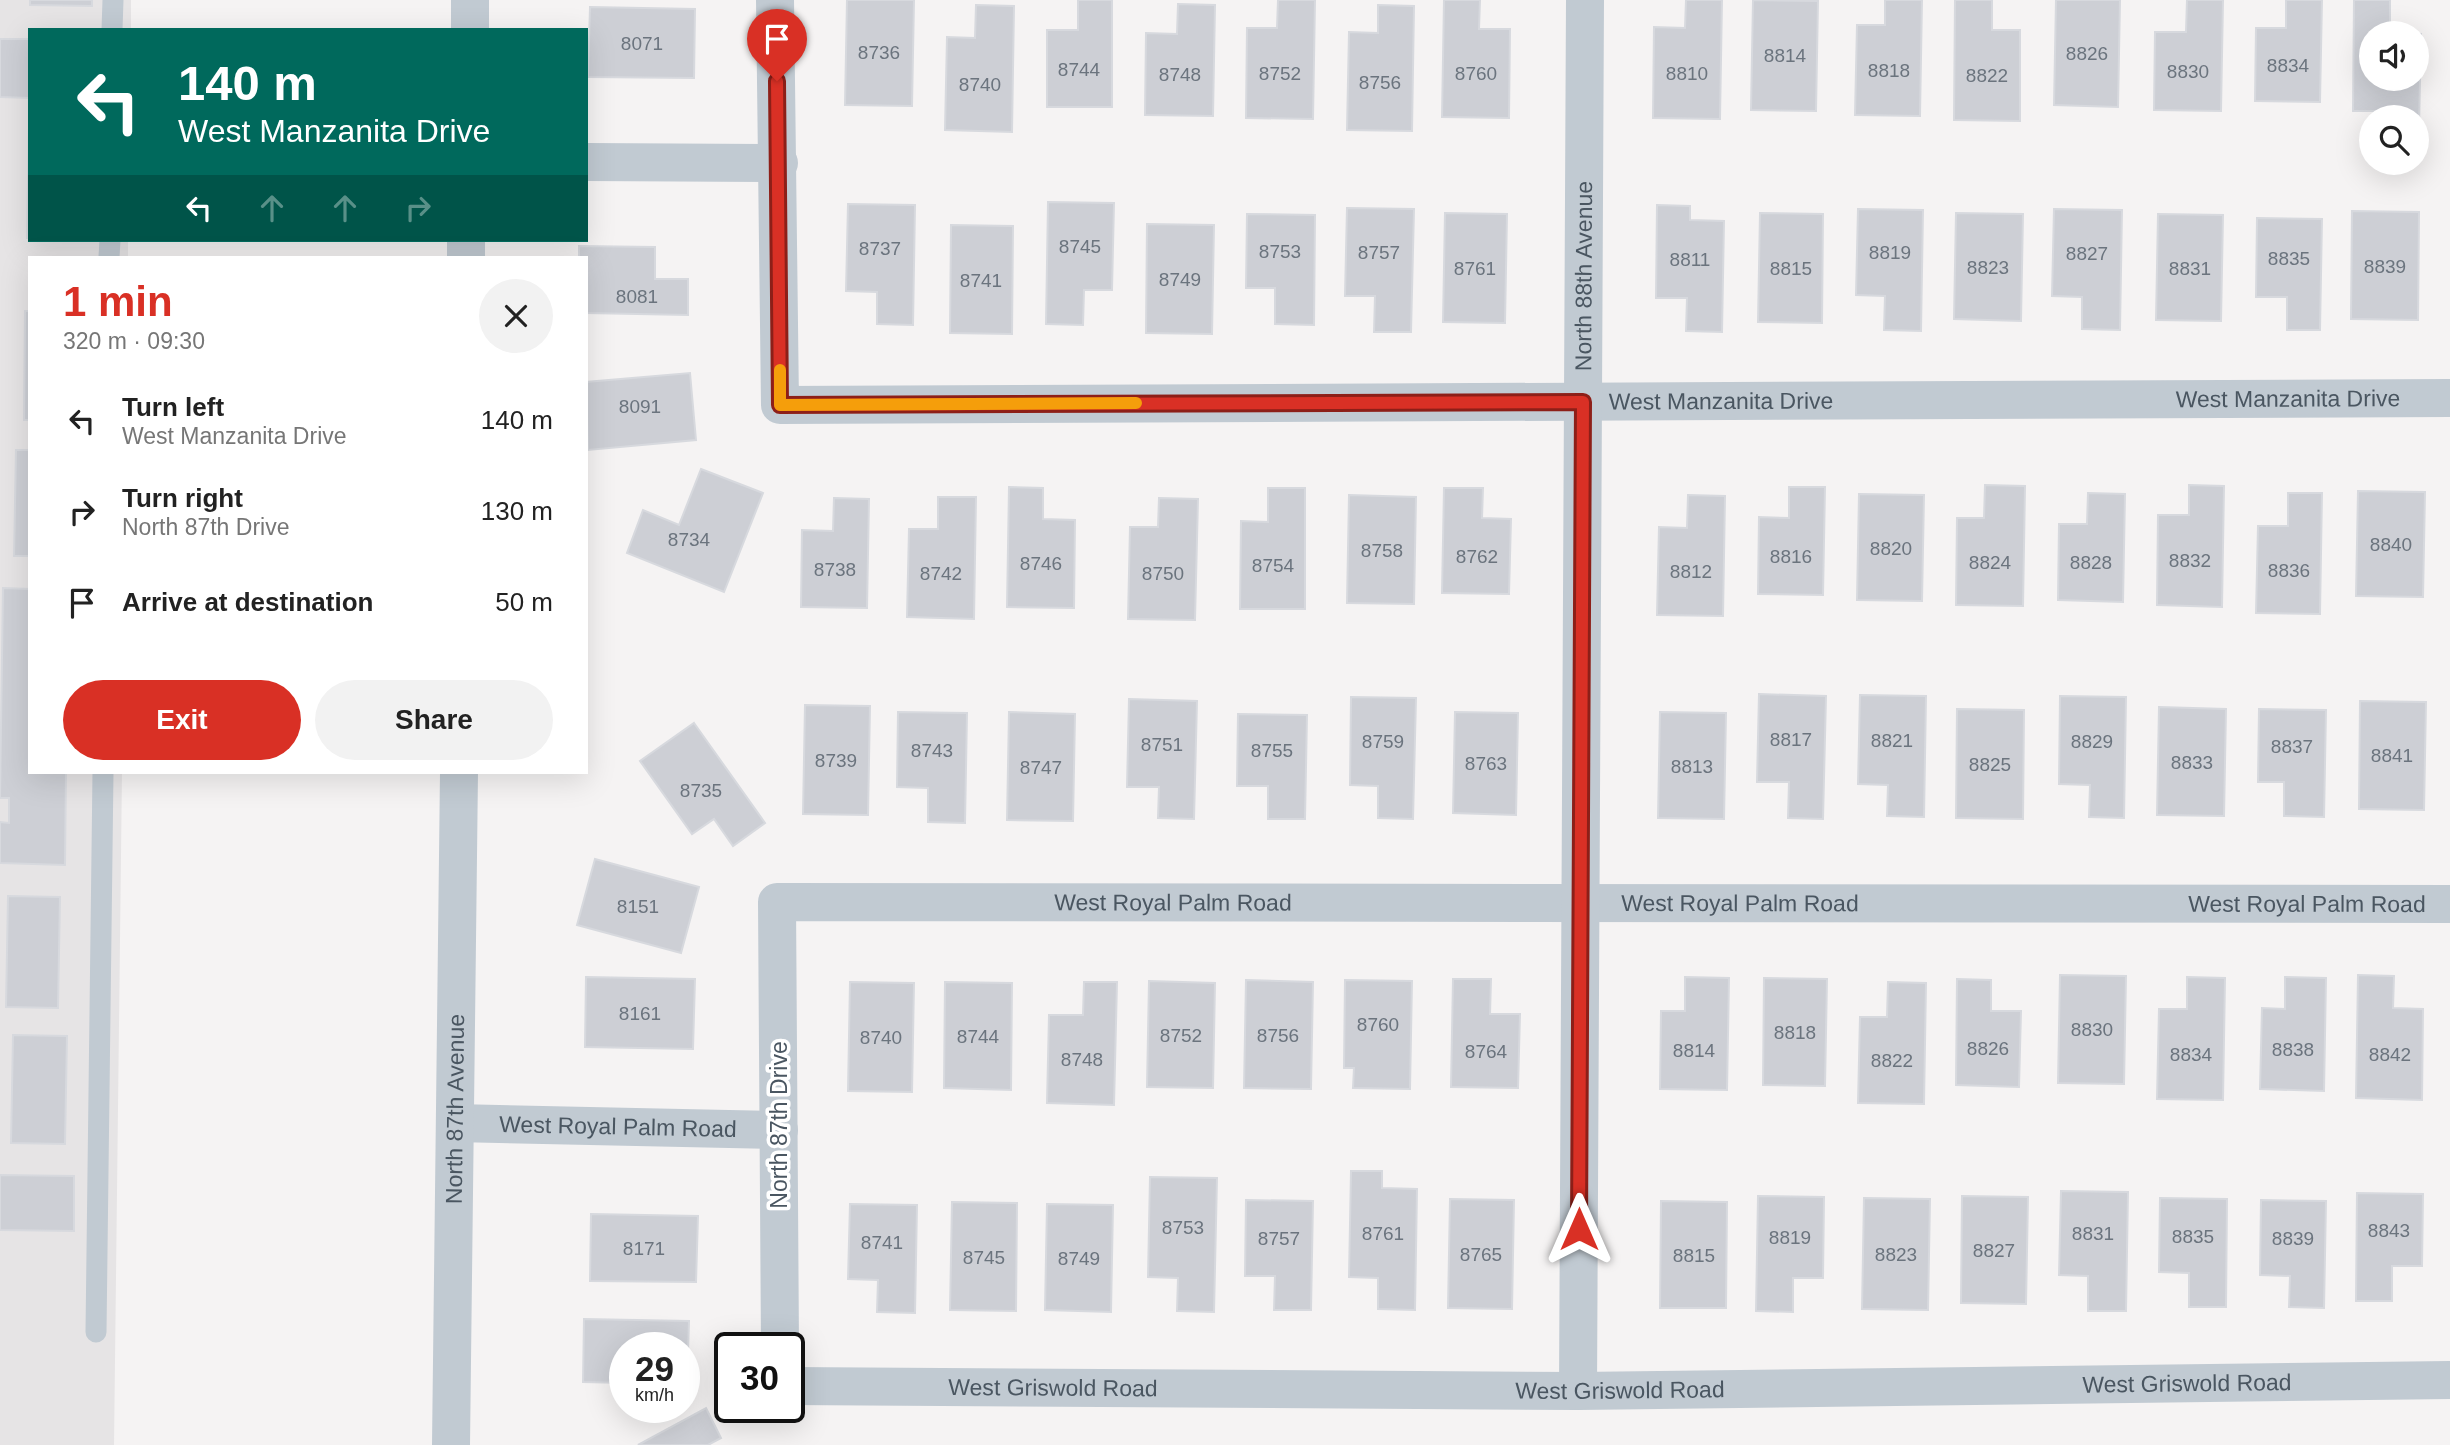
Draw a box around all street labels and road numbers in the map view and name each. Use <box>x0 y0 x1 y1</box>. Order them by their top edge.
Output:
street label: North 88th Avenue <box>1570 181 1597 371</box>
street label: West Manzanita Drive <box>2176 385 2400 412</box>
street label: West Manzanita Drive <box>1609 388 1833 415</box>
street label: West Royal Palm Road <box>1054 889 1292 916</box>
street label: West Royal Palm Road <box>1621 890 1859 916</box>
street label: West Royal Palm Road <box>2188 891 2426 917</box>
street label: North 87th Avenue <box>441 1014 469 1204</box>
street label: North 87th Drive <box>766 1041 792 1209</box>
street label: West Royal Palm Road <box>499 1111 737 1142</box>
street label: West Griswold Road <box>2082 1369 2292 1398</box>
street label: West Griswold Road <box>948 1374 1158 1401</box>
street label: West Griswold Road <box>1515 1376 1725 1404</box>

